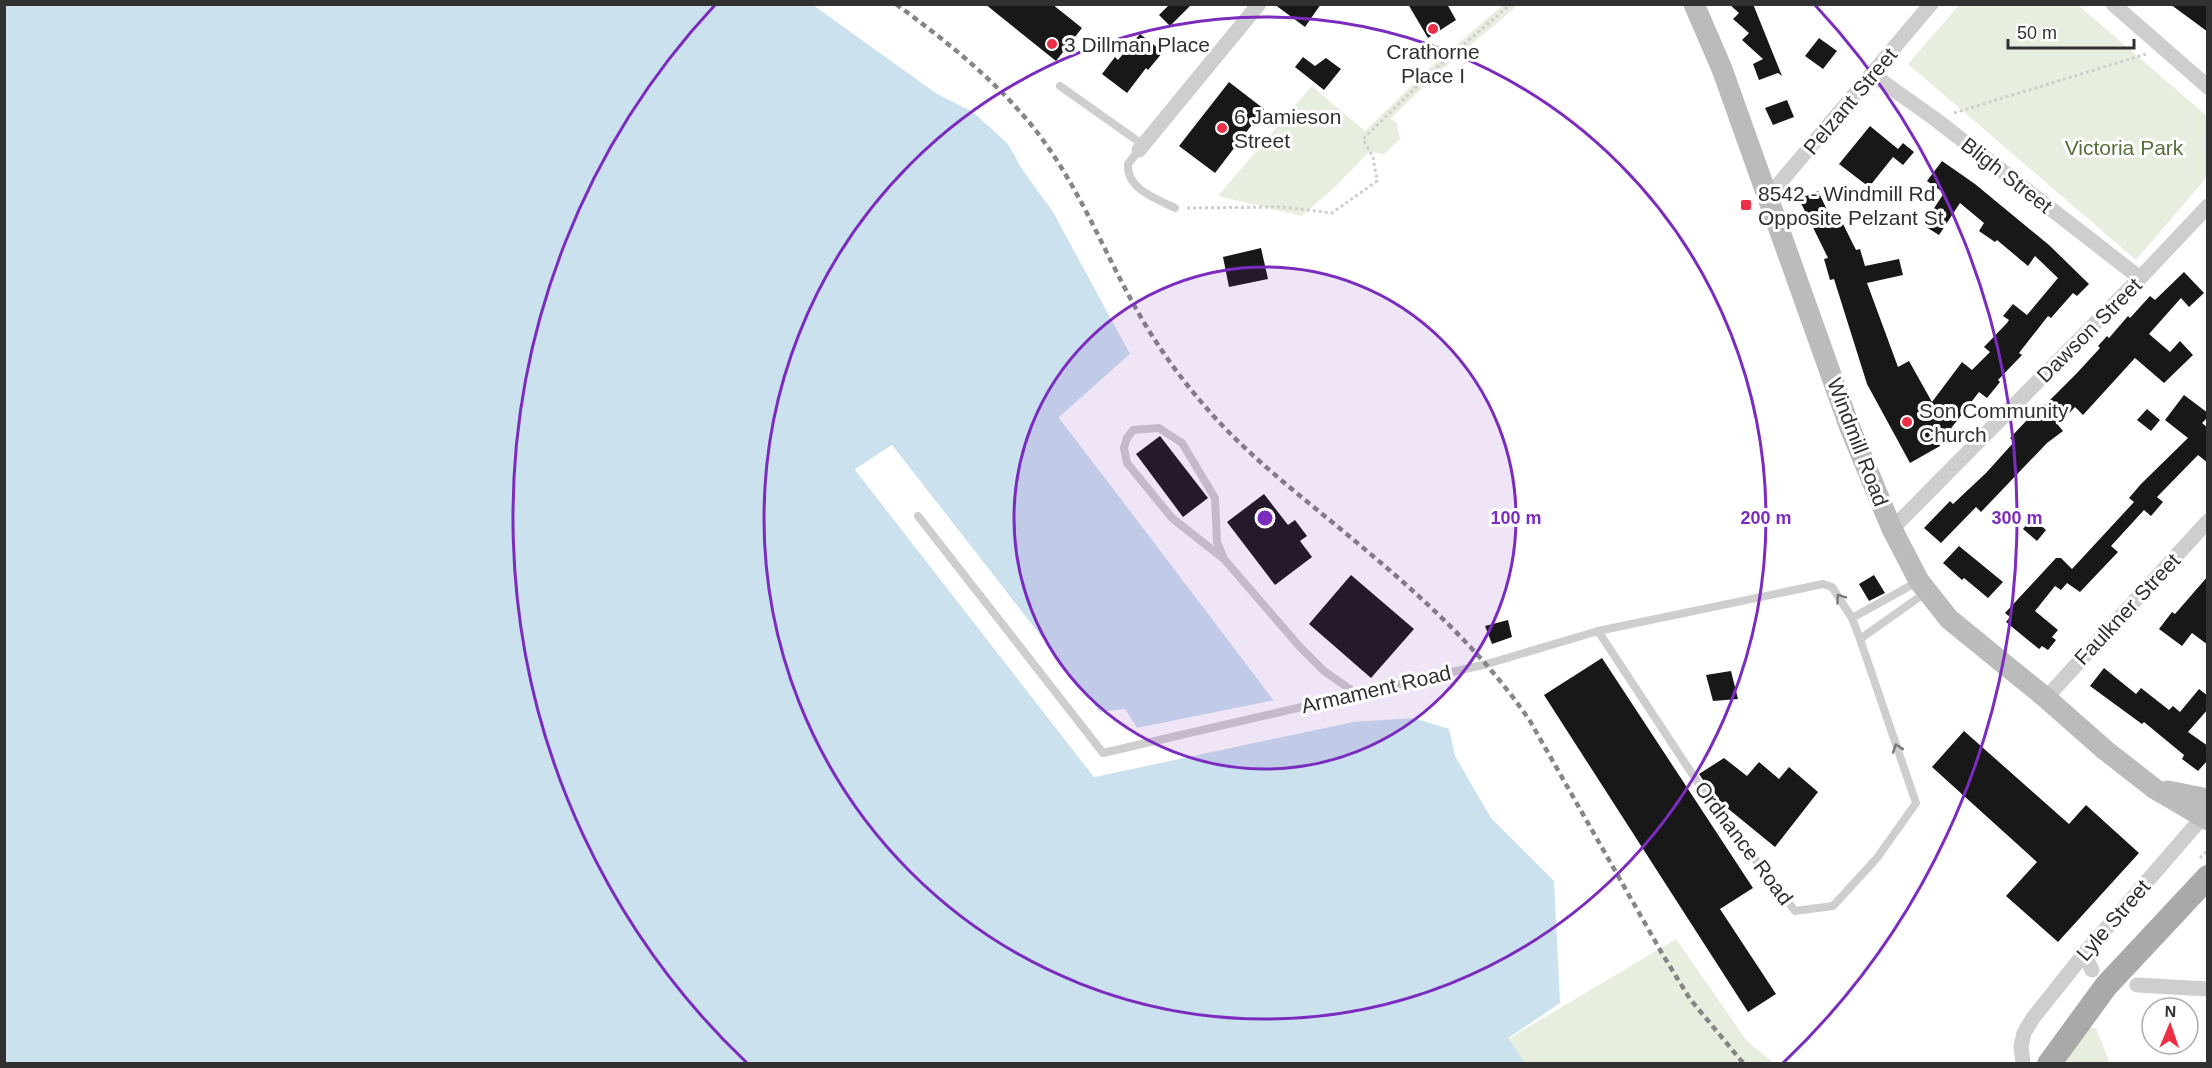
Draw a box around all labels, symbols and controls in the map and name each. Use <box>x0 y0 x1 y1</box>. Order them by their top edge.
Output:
scale bar <box>2008 12 2134 50</box>
marker: Crathorne Place I <box>1426 22 1440 36</box>
text: 50 m <box>2017 23 2057 43</box>
place label: 3 Dillman Place <box>1064 33 1210 56</box>
marker: 3 Dillman Place <box>1045 37 1059 51</box>
place label: Crathorne Place I <box>1386 40 1480 87</box>
street label: Pelzant Street <box>1799 43 1901 159</box>
place label: 6 Jamieson Street <box>1234 105 1341 152</box>
marker: 6 Jamieson Street <box>1215 121 1229 135</box>
street label: Bligh Street <box>1957 133 2057 218</box>
park label: Victoria Park <box>2065 136 2184 159</box>
place label: 8542 - Windmill Rd Opposite Pelzant St <box>1758 182 1944 229</box>
marker: 8542 - Windmill Rd Opposite Pelzant St <box>1739 198 1753 212</box>
street label: Dawson Street <box>2032 273 2146 387</box>
street label: Windmill Road <box>1823 375 1893 509</box>
place label: Son Community Church <box>1919 399 2069 446</box>
marker: Son Community Church <box>1900 415 1914 429</box>
centre of rings <box>1255 508 1275 528</box>
text: 100 m <box>1490 508 1542 528</box>
text: 200 m <box>1740 508 1792 528</box>
text: 300 m <box>1991 508 2043 528</box>
street label: Faulkner Street <box>2070 549 2184 669</box>
one-way arrow <box>1836 593 1847 604</box>
street label: Armament Road <box>1299 661 1453 717</box>
one-way arrow <box>1892 743 1905 754</box>
street label: Ordnance Road <box>1690 777 1798 909</box>
street label: Lyle Street <box>2072 875 2154 965</box>
north arrow <box>2140 996 2200 1056</box>
text: N <box>2164 1003 2177 1020</box>

